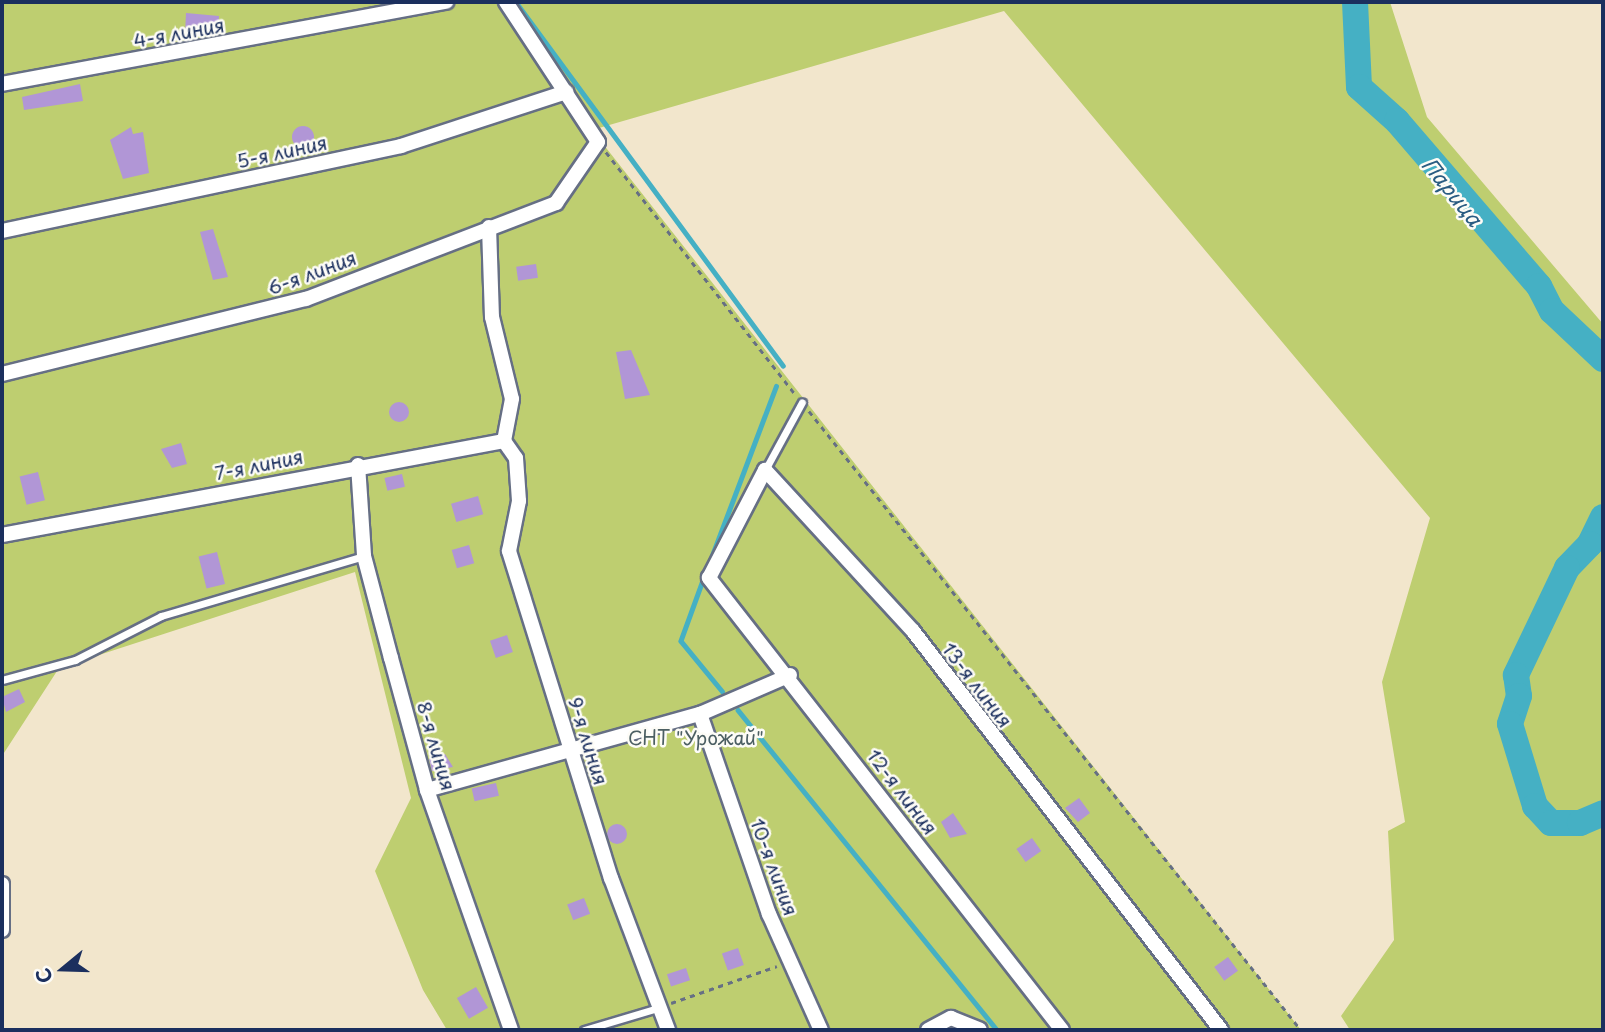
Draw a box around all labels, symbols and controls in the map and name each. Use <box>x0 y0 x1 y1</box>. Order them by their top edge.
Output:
street label: 4-я линия <box>131 14 227 52</box>
street label: 5-я линия <box>234 131 330 173</box>
water label: Парица <box>1418 152 1488 230</box>
street label: 6-я линия <box>264 246 360 300</box>
street label: 7-я линия <box>213 445 305 485</box>
street label: 13-я линия <box>937 638 1017 732</box>
street label: 9-я линия <box>564 694 612 788</box>
street label: 8-я линия <box>412 699 460 793</box>
park label: СНТ "Урожай" <box>628 727 764 749</box>
street label: 12-я линия <box>862 744 942 840</box>
street label: 10-я линия <box>746 815 802 919</box>
north arrow <box>28 934 98 1004</box>
text: С <box>28 965 59 987</box>

